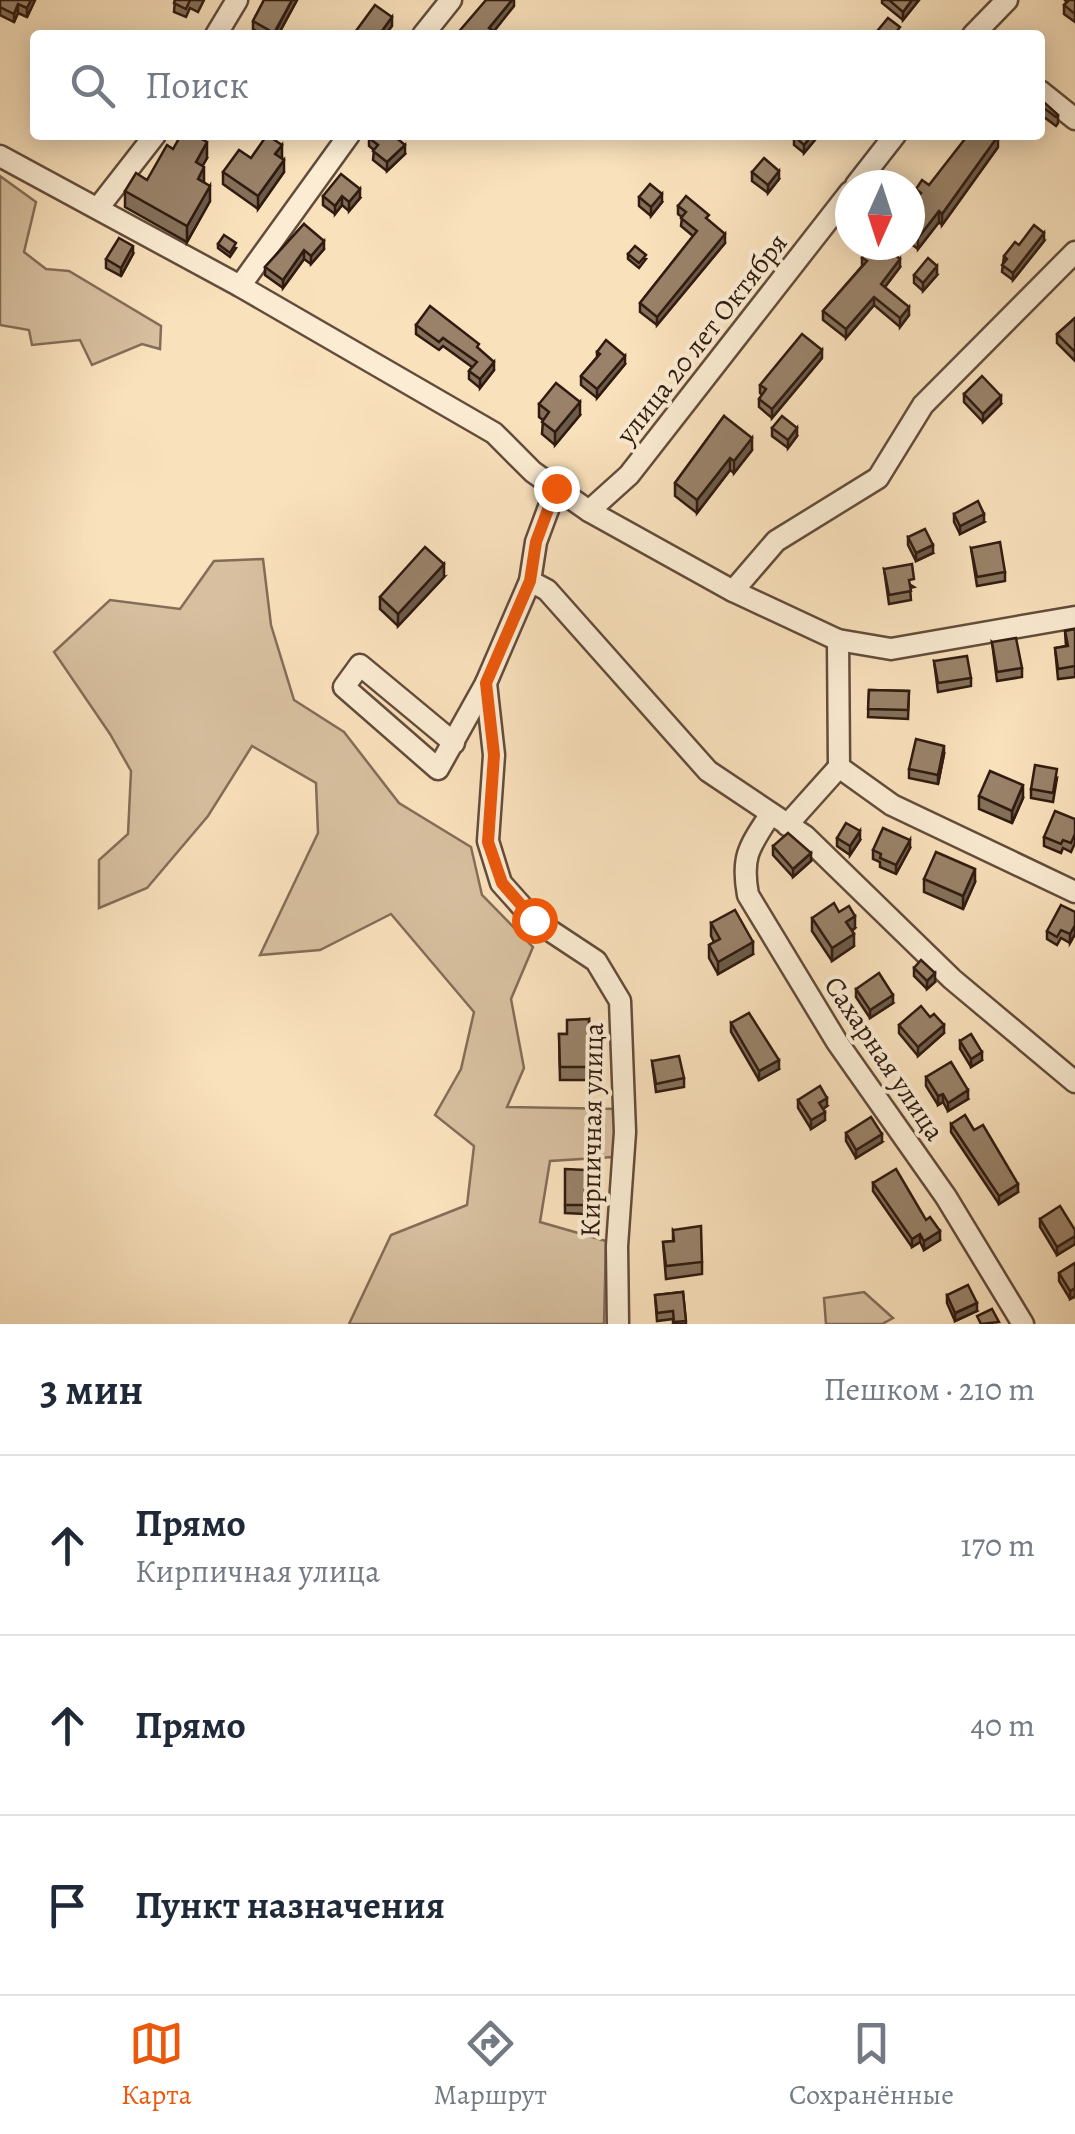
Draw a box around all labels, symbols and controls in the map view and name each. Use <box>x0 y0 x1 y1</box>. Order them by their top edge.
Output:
search box <box>30 30 1045 140</box>
icon: search <box>65 58 120 113</box>
text: Поиск <box>145 59 249 111</box>
north arrow <box>835 170 925 260</box>
street label: улица 20 лет Октября <box>607 225 796 453</box>
route end <box>534 466 580 512</box>
route start <box>512 898 558 944</box>
street label: Сахарная улица <box>815 969 953 1148</box>
street label: Кирпичная улица <box>571 1022 613 1238</box>
text: 3 мин <box>40 1361 143 1418</box>
text: Пешком · 210 m <box>823 1367 1035 1411</box>
text: Прямо <box>135 1497 246 1549</box>
icon: ahead <box>40 1518 95 1573</box>
text: 170 m <box>961 1523 1035 1567</box>
text: Кирпичная улица <box>135 1549 380 1593</box>
icon: ahead <box>40 1698 95 1753</box>
text: Прямо <box>135 1699 246 1751</box>
text: 40 m <box>970 1703 1035 1747</box>
icon: arrive <box>40 1878 95 1933</box>
text: Пункт назначения <box>135 1879 445 1931</box>
tab: Карта <box>121 2016 192 2114</box>
tab: Маршрут <box>434 2016 547 2114</box>
tab: Сохранённые <box>789 2016 954 2114</box>

